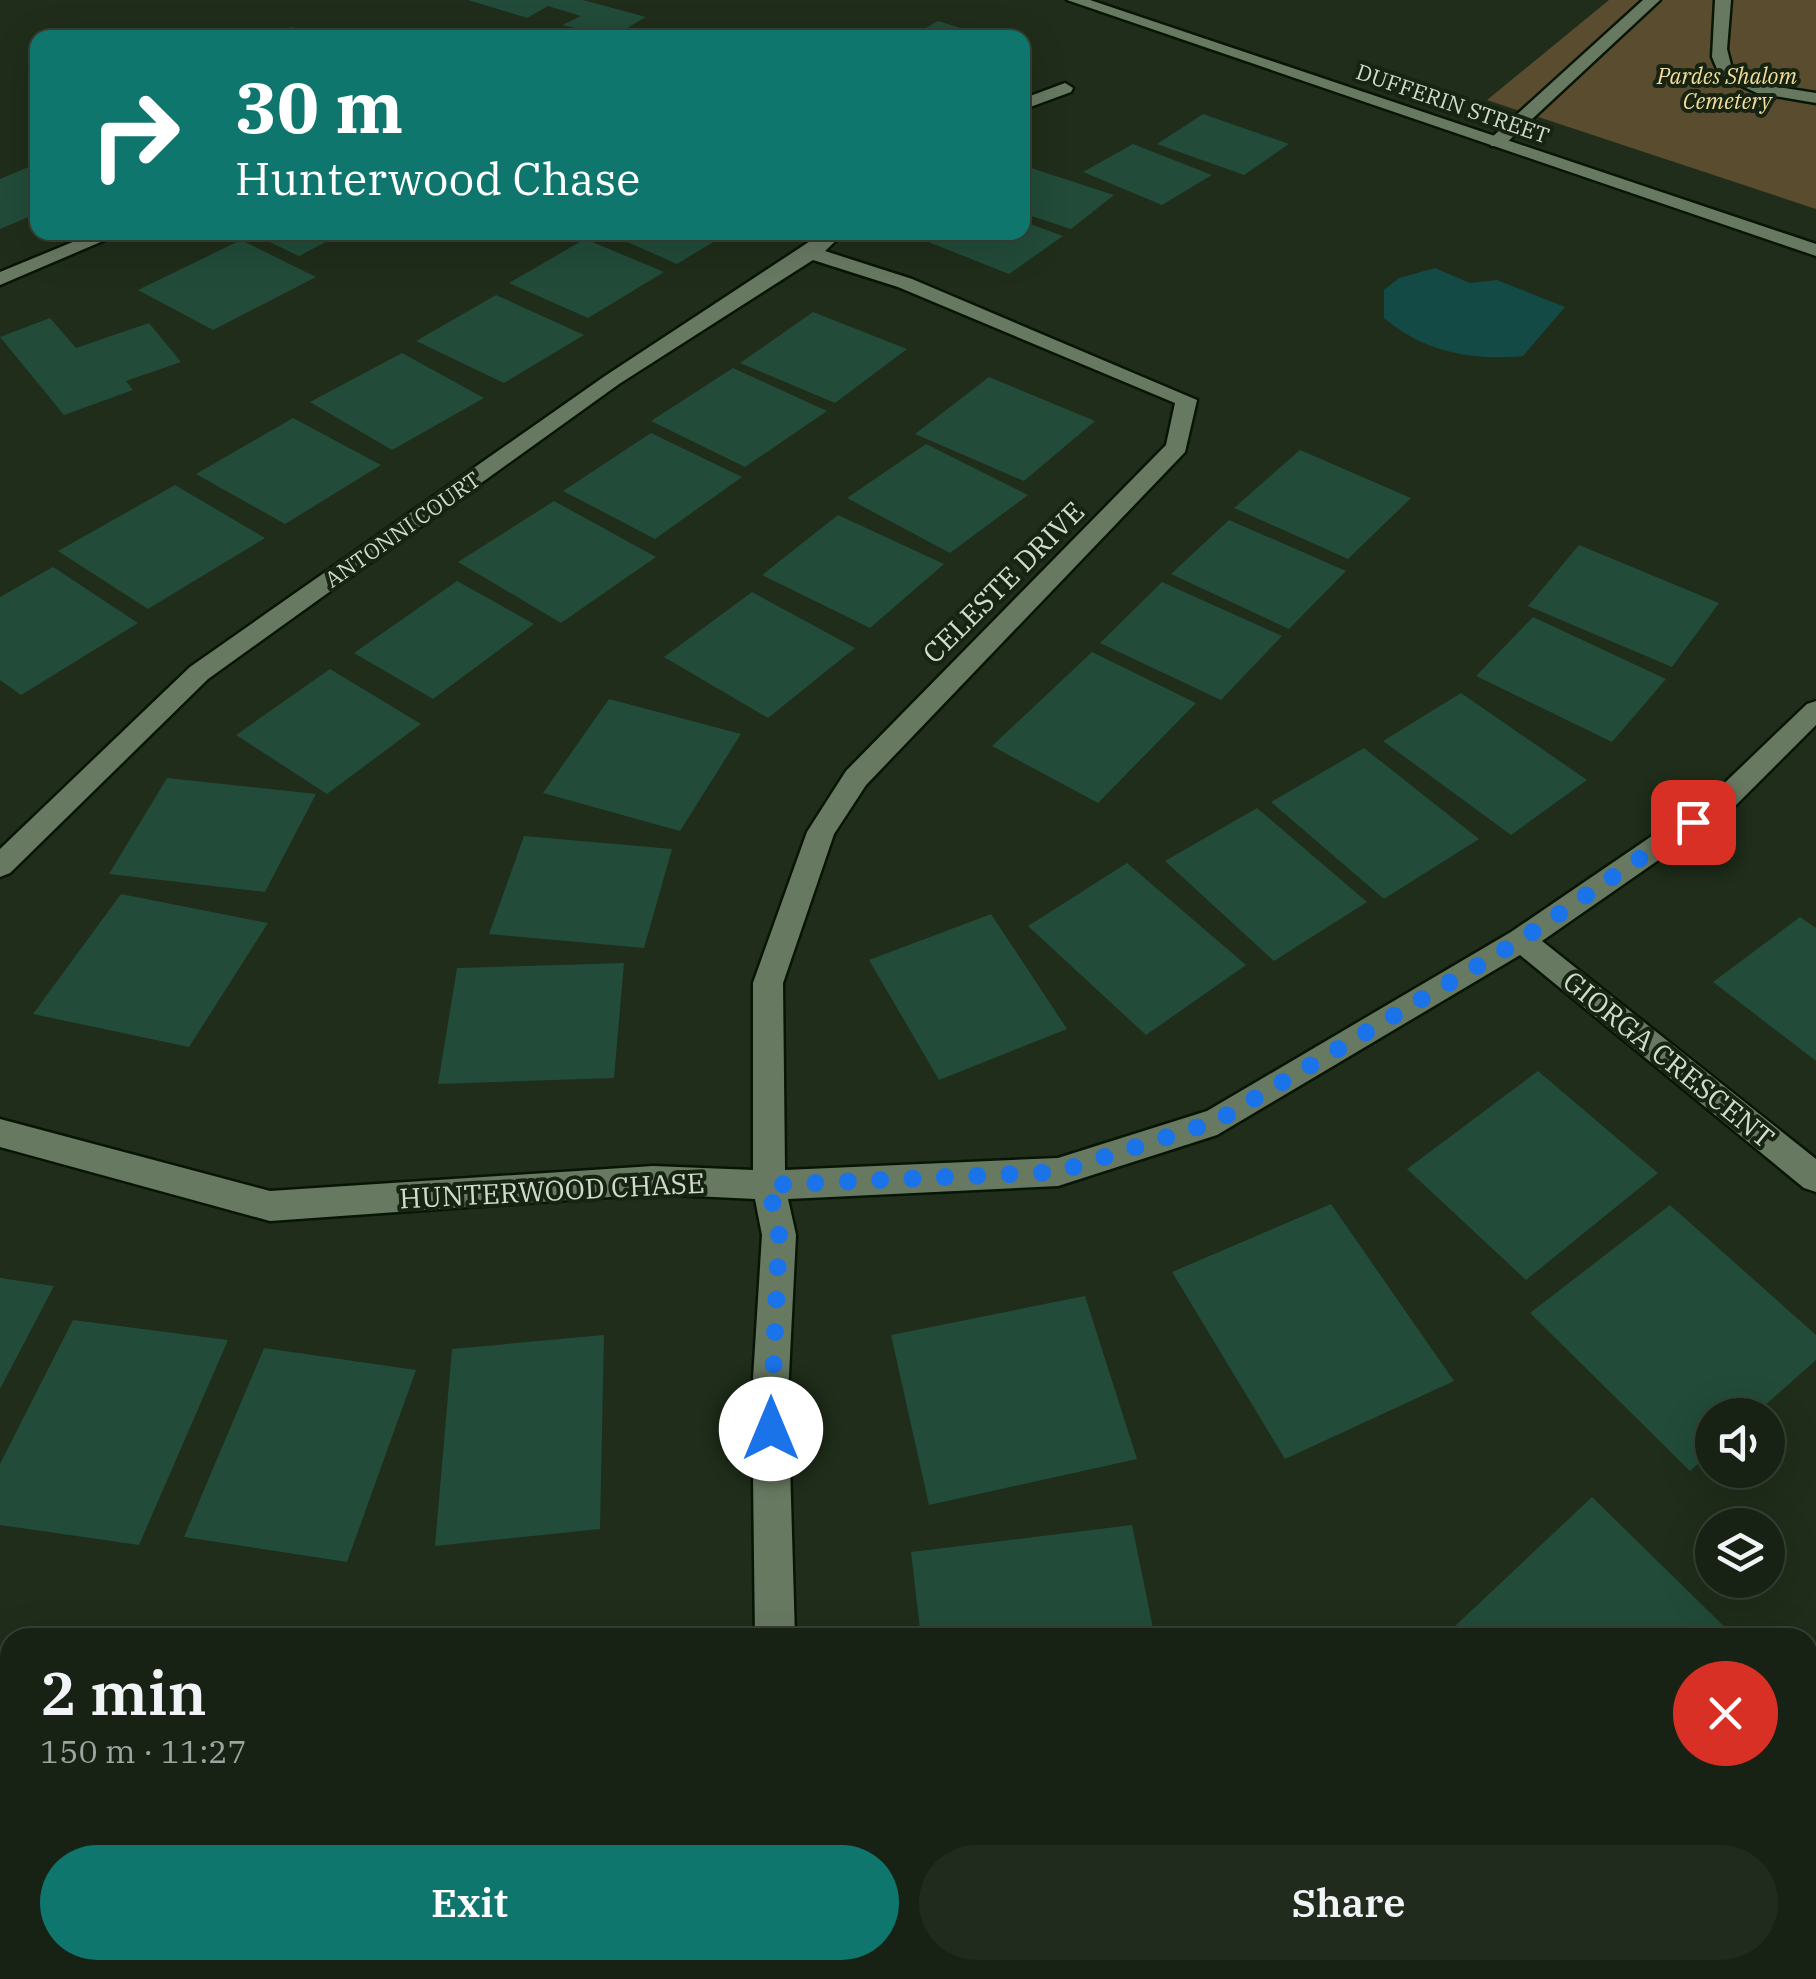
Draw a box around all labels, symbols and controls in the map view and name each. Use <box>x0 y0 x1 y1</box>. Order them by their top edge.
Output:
street label: DUFFERIN STREET <box>1353 56 1553 150</box>
text: 30 m <box>235 61 403 152</box>
park label: Pardes Shalom Cemetery <box>1656 61 1797 115</box>
icon: right <box>70 70 200 200</box>
text: Hunterwood Chase <box>235 149 640 207</box>
street label: ANTONNI COURT <box>318 464 486 594</box>
street label: CELESTE DRIVE <box>914 493 1092 671</box>
pin <box>1651 780 1736 865</box>
icon: arrive <box>1666 795 1721 850</box>
street label: GIORGA CRESCENT <box>1556 962 1782 1156</box>
street label: HUNTERWOOD CHASE <box>398 1164 706 1216</box>
position arrow <box>719 1377 823 1481</box>
map controls <box>1695 1398 1785 1598</box>
button: sound <box>1695 1398 1785 1488</box>
button: layers <box>1695 1508 1785 1598</box>
text: 2 min <box>40 1653 207 1732</box>
button: close <box>1673 1661 1778 1766</box>
text: 150 m · 11:27 <box>40 1730 247 1772</box>
button: Exit <box>40 1845 899 1960</box>
button: Share <box>919 1845 1778 1960</box>

